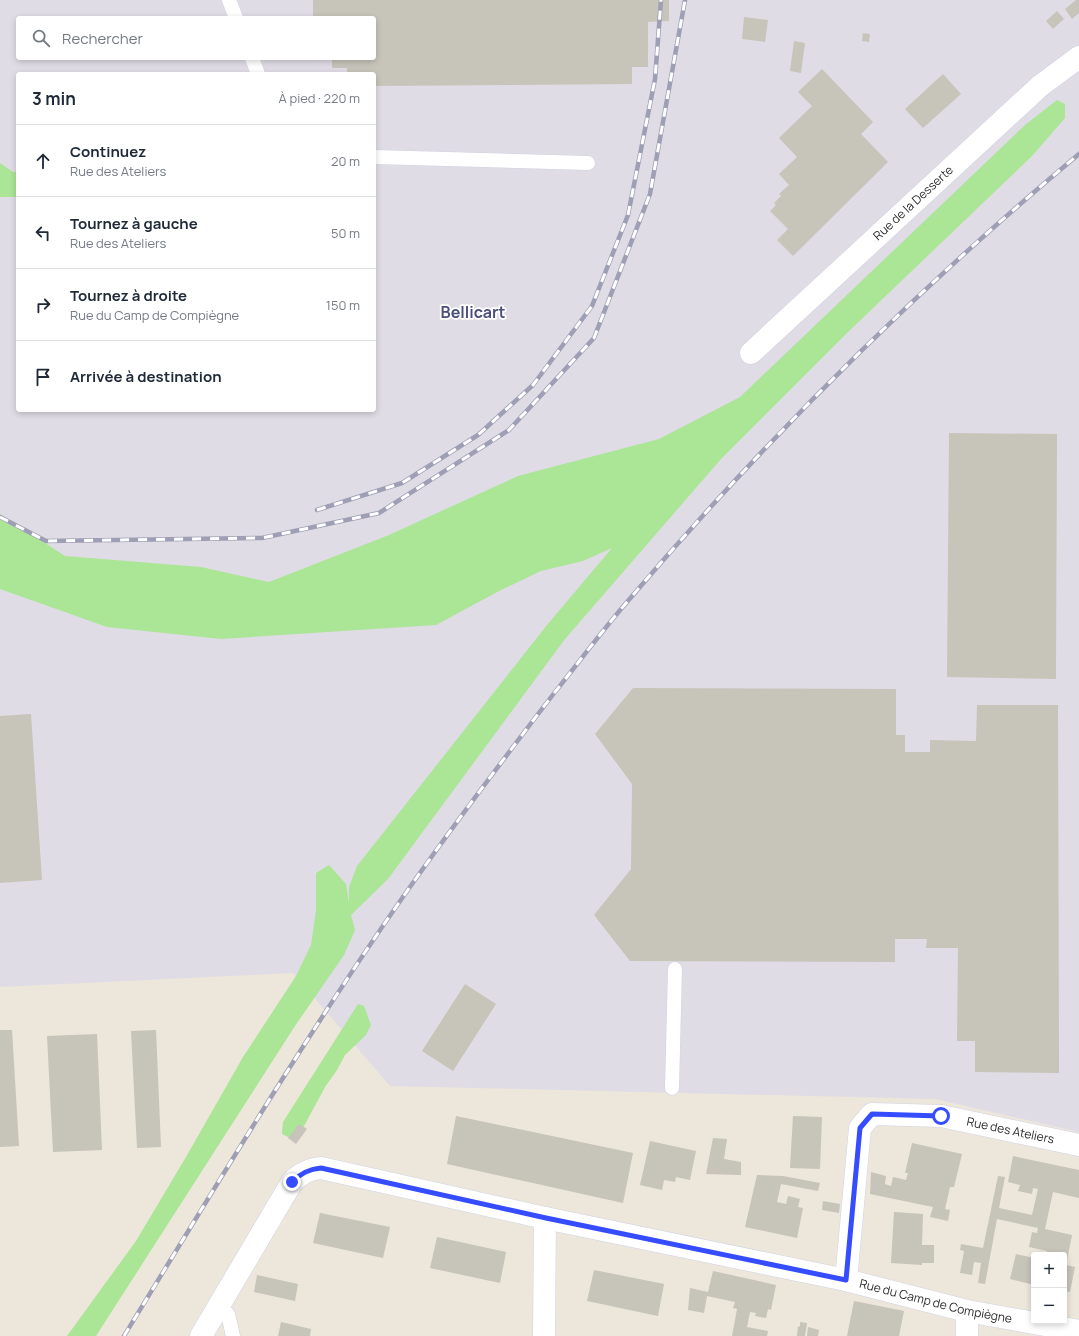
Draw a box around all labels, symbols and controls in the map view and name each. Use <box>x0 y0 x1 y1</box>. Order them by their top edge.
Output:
search box <box>16 16 376 60</box>
icon: search <box>30 27 52 49</box>
text: Rechercher <box>62 28 143 49</box>
text: 3 min <box>32 87 76 110</box>
text: À pied · 220 m <box>279 89 360 107</box>
text: Continuez <box>70 141 146 162</box>
icon: ahead <box>32 150 54 172</box>
text: 20 m <box>331 152 360 170</box>
street label: Rue de la Desserte <box>869 161 957 244</box>
text: Rue des Ateliers <box>70 162 166 180</box>
text: Tournez à gauche <box>70 213 198 234</box>
icon: left <box>32 222 54 244</box>
text: 50 m <box>331 224 360 242</box>
text: Rue des Ateliers <box>70 234 166 252</box>
text: Tournez à droite <box>70 285 187 306</box>
icon: right <box>32 294 54 316</box>
text: 150 m <box>326 296 360 314</box>
district label: Bellicart <box>441 301 505 323</box>
text: Rue du Camp de Compiègne <box>70 306 239 324</box>
icon: arrive <box>32 366 54 388</box>
text: Arrivée à destination <box>70 366 222 387</box>
route start <box>932 1107 950 1125</box>
street label: Rue des Ateliers <box>965 1113 1056 1148</box>
route end <box>283 1173 301 1191</box>
map controls <box>1031 1252 1067 1324</box>
button: + <box>1031 1252 1067 1288</box>
street label: Rue du Camp de Compiègne <box>858 1275 1013 1327</box>
button: − <box>1031 1288 1067 1324</box>

